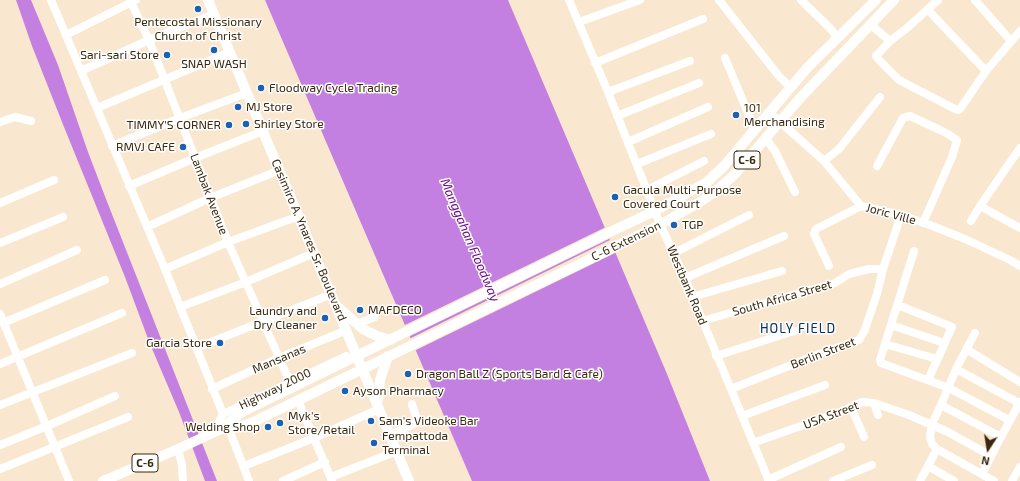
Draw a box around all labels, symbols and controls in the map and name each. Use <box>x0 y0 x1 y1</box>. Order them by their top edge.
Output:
marker: Pentecostal Missionary Church of Christ <box>193 4 203 14</box>
place label: Pentecostal Missionary Church of Christ <box>134 15 262 43</box>
marker: SNAP WASH <box>209 45 219 55</box>
place label: Sari-sari Store <box>80 48 159 62</box>
marker: Sari-sari Store <box>162 50 172 60</box>
place label: SNAP WASH <box>181 57 247 71</box>
place label: Floodway Cycle Trading <box>269 81 397 95</box>
marker: Floodway Cycle Trading <box>256 83 266 93</box>
place label: MJ Store <box>246 100 292 114</box>
place label: 101 Merchandising <box>744 101 825 129</box>
marker: MJ Store <box>233 102 243 112</box>
marker: 101 Merchandising <box>731 110 741 120</box>
place label: Shirley Store <box>254 117 324 131</box>
place label: TIMMY'S CORNER <box>126 118 221 132</box>
marker: Shirley Store <box>241 119 251 129</box>
marker: TIMMY'S CORNER <box>224 120 234 130</box>
place label: RMVJ CAFE <box>116 140 175 154</box>
marker: RMVJ CAFE <box>178 142 188 152</box>
street label: Lambak Avenue <box>187 151 231 237</box>
road number: C-6 <box>734 151 760 169</box>
street label: Casimiro A. Ynares Sr. Boulevard <box>268 157 350 323</box>
water label: Manggahan Floodway <box>437 176 503 304</box>
place label: Gacula Multi-Purpose Covered Court <box>623 183 741 211</box>
marker: Gacula Multi-Purpose Covered Court <box>610 192 620 202</box>
street label: Joric Ville <box>864 200 918 228</box>
street label: C-6 Extension <box>589 218 663 264</box>
place label: TGP <box>682 218 703 232</box>
marker: TGP <box>669 220 679 230</box>
street label: Westbank Road <box>664 243 710 327</box>
street label: South Africa Street <box>731 277 833 319</box>
place label: MAFDECO <box>368 303 422 317</box>
place label: Laundry and Dry Cleaner <box>249 304 317 332</box>
marker: MAFDECO <box>355 305 365 315</box>
marker: Laundry and Dry Cleaner <box>320 313 330 323</box>
district label: HOLY FIELD <box>760 321 836 337</box>
street label: Berlin Street <box>789 334 857 372</box>
place label: Garcia Store <box>146 336 212 350</box>
marker: Garcia Store <box>215 338 225 348</box>
street label: Mansanas <box>250 341 308 377</box>
street label: Highway 2000 <box>237 365 313 413</box>
place label: Dragon Ball Z (Sports Bard & Cafe) <box>416 367 603 381</box>
marker: Dragon Ball Z (Sports Bard & Cafe) <box>403 369 413 379</box>
place label: Ayson Pharmacy <box>353 384 444 398</box>
marker: Ayson Pharmacy <box>340 386 350 396</box>
street label: USA Street <box>801 398 861 432</box>
place label: Myk's Store/Retail <box>288 409 355 437</box>
place label: Sam's Videoke Bar <box>379 414 478 428</box>
marker: Sam's Videoke Bar <box>366 416 376 426</box>
marker: Myk's Store/Retail <box>275 418 285 428</box>
place label: Welding Shop <box>185 420 260 434</box>
marker: Welding Shop <box>263 422 273 432</box>
place label: Fempattoda Terminal <box>382 429 448 457</box>
north arrow <box>968 429 1008 469</box>
marker: Fempattoda Terminal <box>369 438 379 448</box>
road number: C-6 <box>132 454 158 472</box>
text: N <box>980 454 991 468</box>

